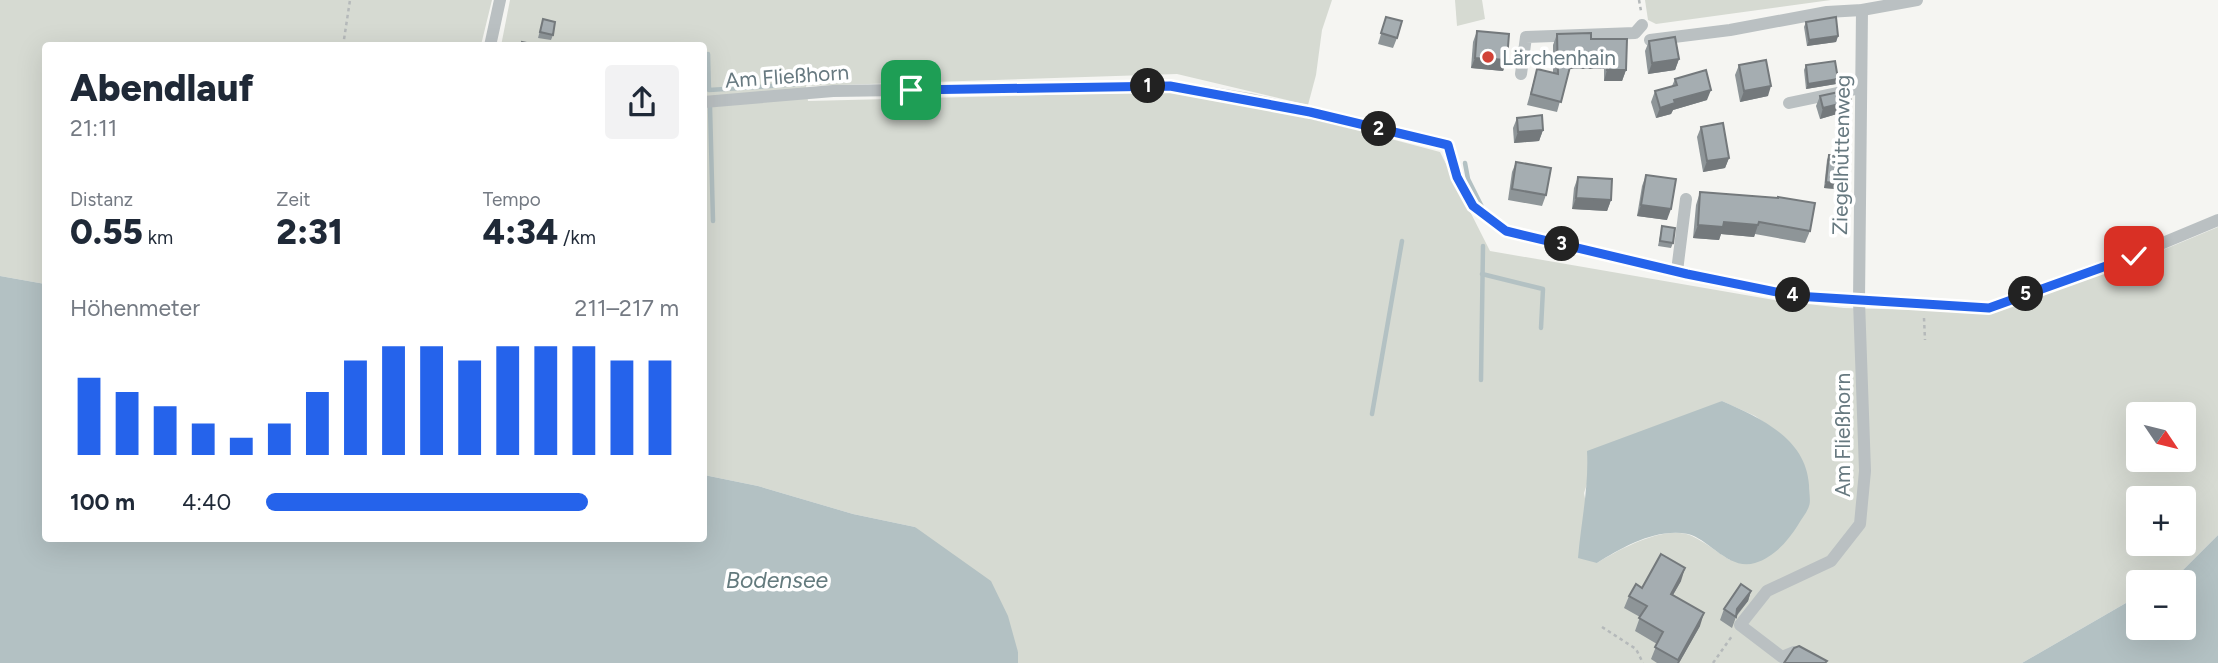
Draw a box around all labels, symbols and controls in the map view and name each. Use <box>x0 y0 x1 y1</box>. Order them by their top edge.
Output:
place label: Lärchenhain <box>1502 45 1616 70</box>
marker: Lärchenhain <box>1480 49 1496 65</box>
street label: Am Fließhorn <box>724 59 850 93</box>
pin <box>881 60 941 120</box>
text: Abendlauf <box>70 65 254 111</box>
button: share <box>605 65 679 139</box>
pin: 1 <box>1130 68 1166 104</box>
icon: arrive <box>892 71 930 109</box>
text: 1 <box>1143 74 1152 97</box>
street label: Ziegelhüttenweg <box>1827 75 1855 235</box>
pin: 2 <box>1362 111 1396 146</box>
text: 21:11 <box>70 114 117 142</box>
text: 2 <box>1373 117 1384 140</box>
text: Distanz <box>70 188 133 211</box>
text: Zeit <box>276 188 310 211</box>
text: Tempo <box>483 188 541 211</box>
text: 0.55 <box>70 211 143 253</box>
text: 2:31 <box>276 211 343 253</box>
text: 4:34 <box>483 211 558 253</box>
text: km <box>143 226 173 249</box>
text: /km <box>558 226 596 249</box>
pin: 3 <box>1544 226 1580 262</box>
pin <box>2104 226 2164 286</box>
text: 3 <box>1556 232 1567 255</box>
icon: check <box>2115 237 2153 275</box>
pin: 5 <box>2008 276 2044 312</box>
pin: 4 <box>1776 278 1811 312</box>
text: 5 <box>2020 282 2031 305</box>
text: 4 <box>1786 283 1799 306</box>
text: Höhenmeter <box>70 294 200 322</box>
text: 211–217 m <box>575 294 679 322</box>
street label: Am Fließhorn <box>1830 373 1855 497</box>
north arrow <box>2126 402 2196 472</box>
map controls <box>2126 402 2196 640</box>
button: + <box>2126 486 2196 556</box>
text: 100 m <box>70 488 135 516</box>
text: 4:40 <box>182 488 231 516</box>
water label: Bodensee <box>726 566 829 594</box>
button: − <box>2126 570 2196 640</box>

